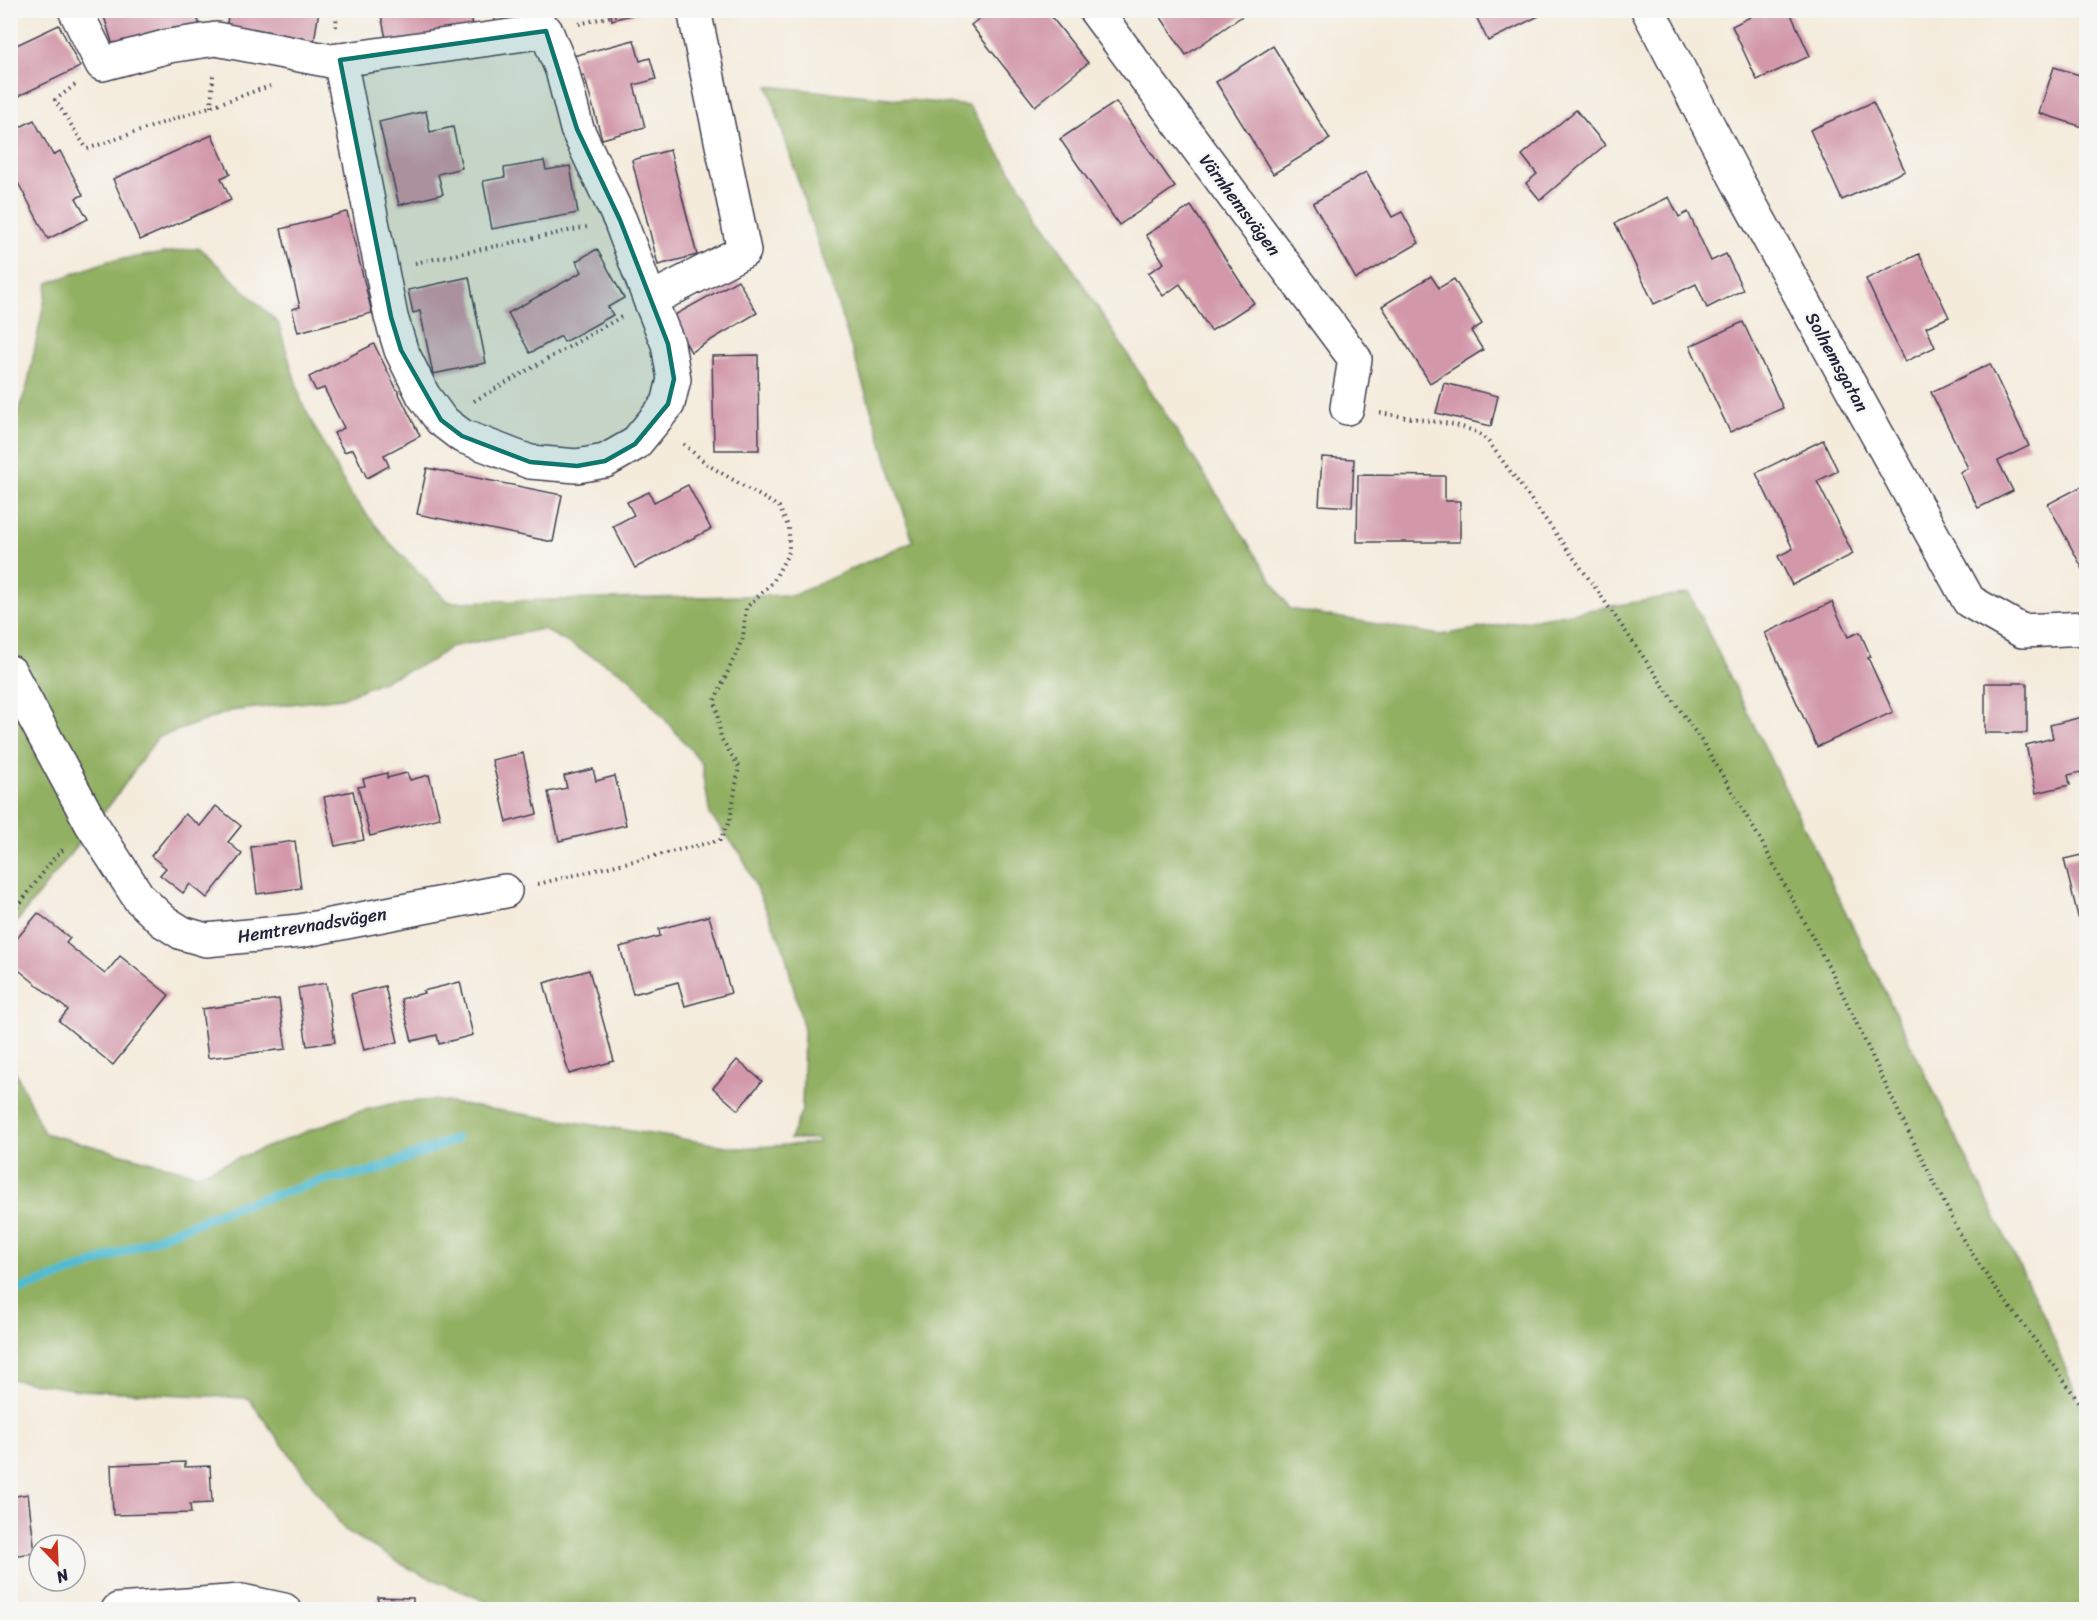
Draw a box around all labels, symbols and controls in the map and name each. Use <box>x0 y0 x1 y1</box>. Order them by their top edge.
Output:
street label: Värnhemsvägen <box>1191 147 1290 263</box>
street label: Solhemsgatan <box>1796 306 1878 418</box>
street label: Hemtrevnadsvägen <box>235 897 389 953</box>
north arrow <box>27 1533 87 1593</box>
text: N <box>51 1560 74 1592</box>

